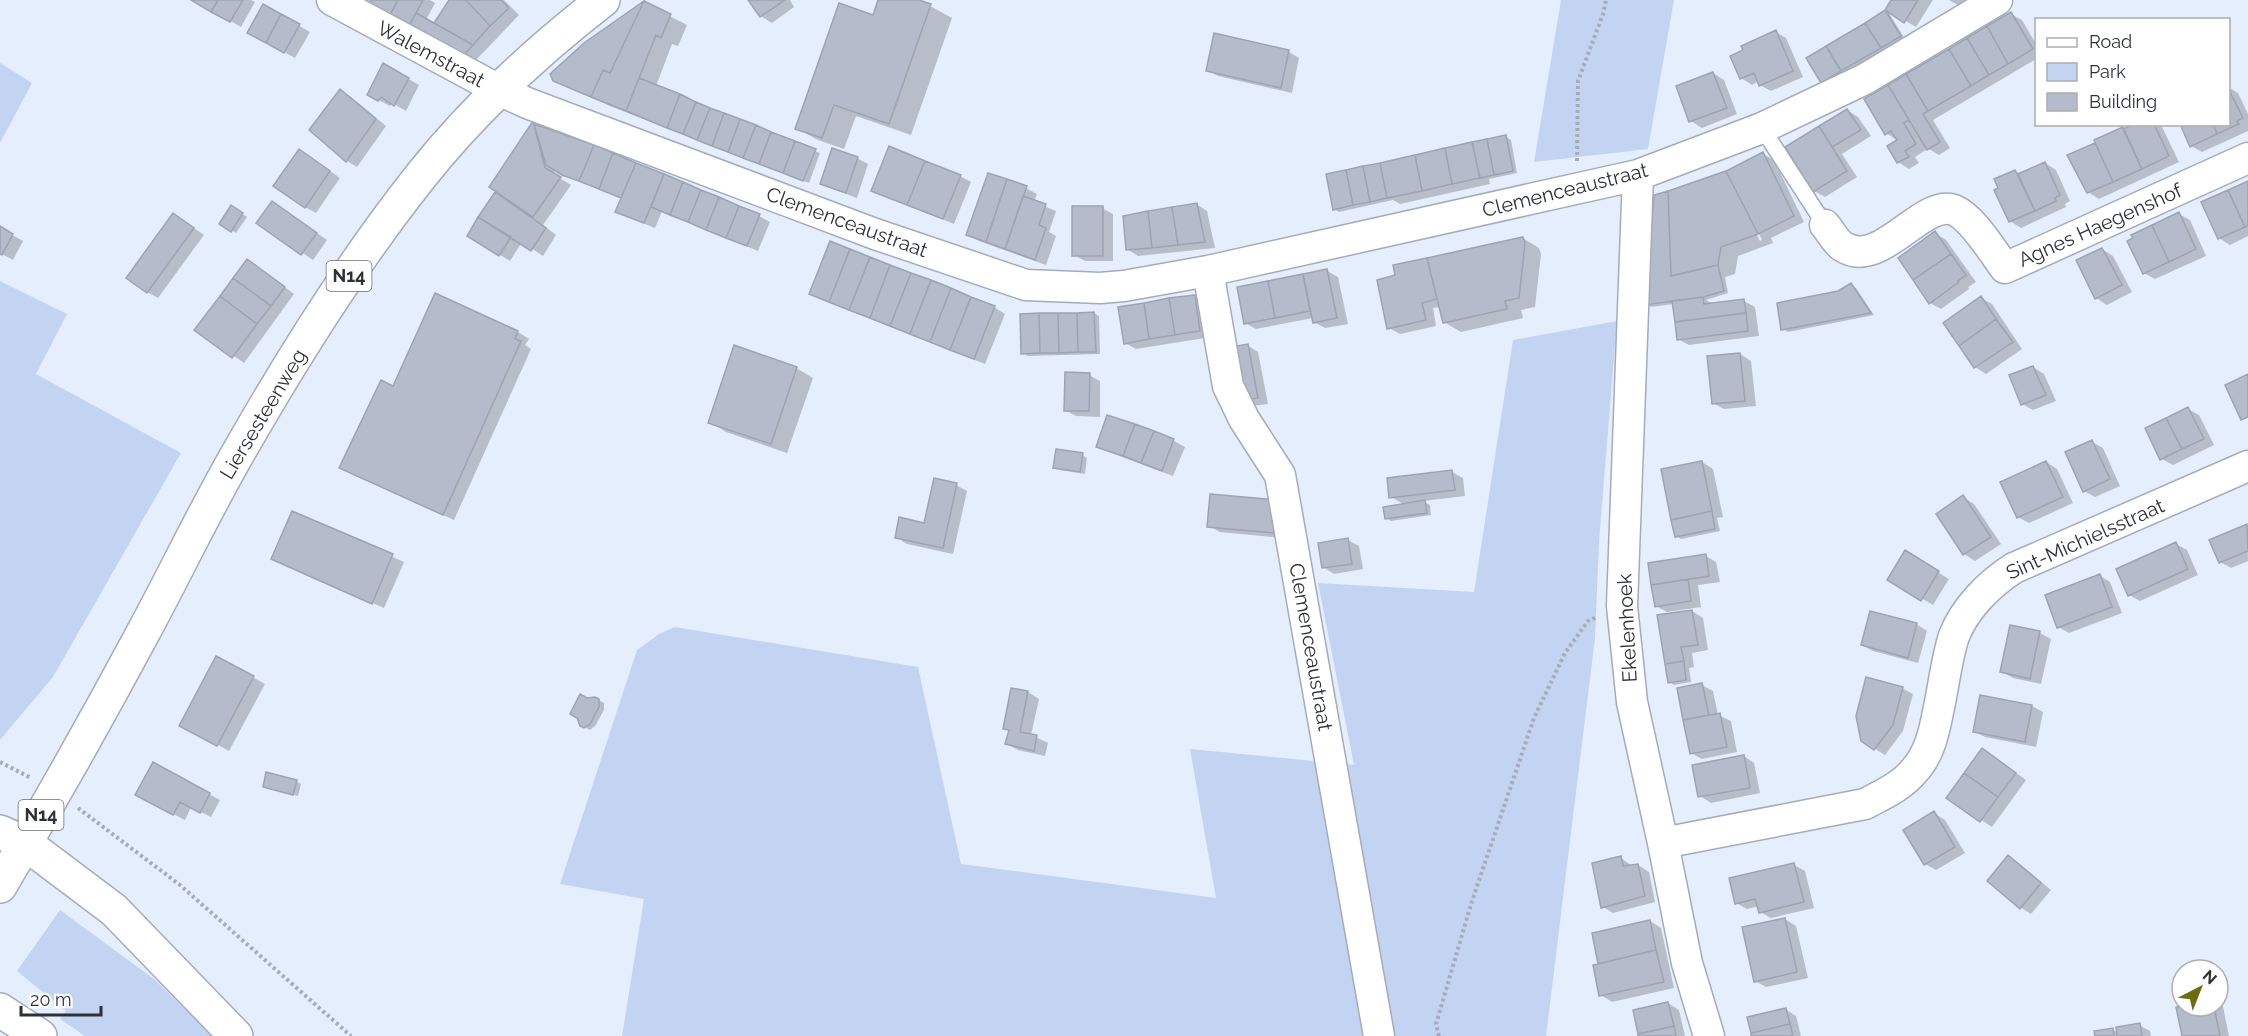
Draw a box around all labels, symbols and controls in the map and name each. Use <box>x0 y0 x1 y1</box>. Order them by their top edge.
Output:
street label: Walemstraat <box>373 16 489 92</box>
legend <box>2035 18 2230 126</box>
text: Road <box>2089 31 2132 52</box>
text: Park <box>2089 61 2126 82</box>
text: Building <box>2089 91 2157 112</box>
street label: Clemenceaustraat <box>1480 158 1651 222</box>
street label: Agnes Haegenshof <box>2015 178 2187 272</box>
street label: Clemenceaustraat <box>763 182 931 262</box>
road number: N14 <box>326 261 372 291</box>
street label: Liersesteenweg <box>215 345 311 483</box>
street label: Sint-Michielsstraat <box>2002 493 2168 585</box>
street label: Clemenceaustraat <box>1284 561 1338 733</box>
street label: Ekelenhoek <box>1612 573 1642 683</box>
road number: N14 <box>18 800 63 830</box>
north arrow <box>2170 958 2230 1018</box>
text: N <box>2199 966 2221 988</box>
scale bar <box>21 979 100 1017</box>
text: 20 m <box>30 989 72 1010</box>

